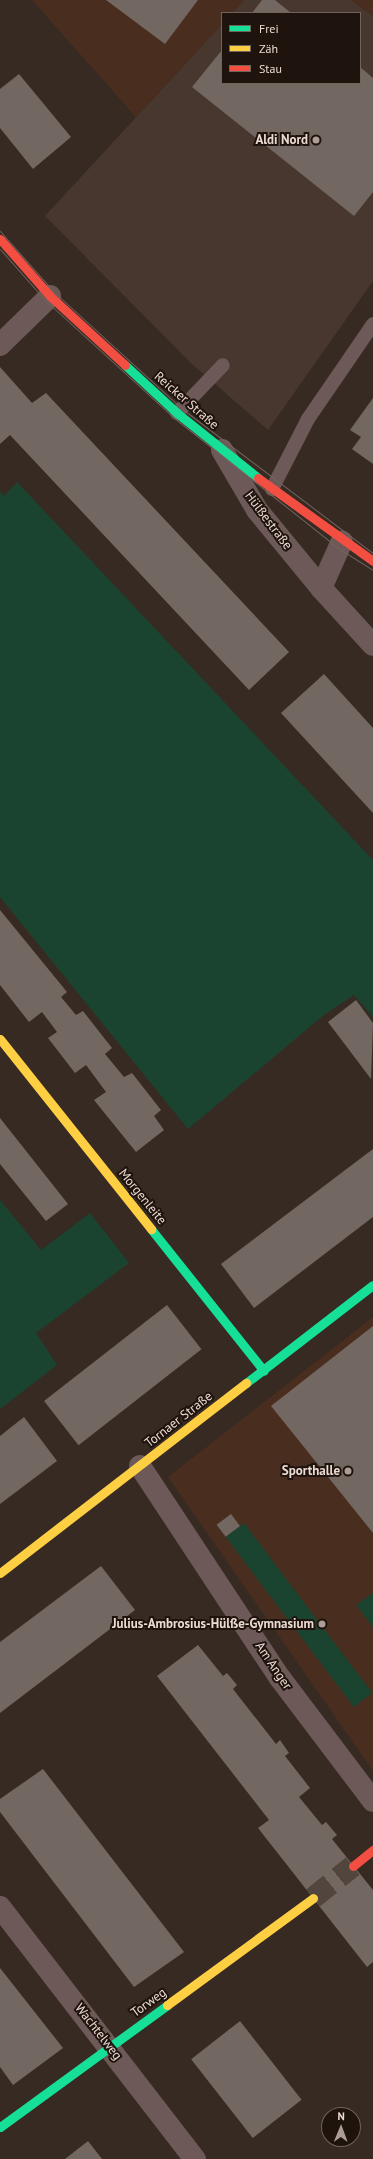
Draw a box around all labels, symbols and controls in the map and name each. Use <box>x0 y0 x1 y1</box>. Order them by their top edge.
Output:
legend <box>221 12 361 84</box>
text: Frei <box>259 21 279 36</box>
text: Zäh <box>259 41 278 56</box>
text: Stau <box>259 61 282 76</box>
place label: Aldi Nord <box>255 132 308 148</box>
marker: Aldi Nord <box>311 135 321 145</box>
street label: Reicker Straße <box>151 369 221 433</box>
street label: Hülßestraße <box>241 489 295 553</box>
street label: Morgenleite <box>115 1166 169 1228</box>
street label: Tornaer Straße <box>142 1389 216 1451</box>
place label: Sporthalle <box>282 1463 340 1479</box>
marker: Sporthalle <box>343 1466 353 1476</box>
place label: Julius-Ambrosius-Hülße-Gymnasium <box>112 1616 314 1632</box>
marker: Julius-Ambrosius-Hülße-Gymnasium <box>317 1619 327 1629</box>
street label: Am Anger <box>251 1639 295 1693</box>
street label: Torweg <box>128 1985 170 2021</box>
street label: Wachtelweg <box>71 2001 125 2063</box>
north arrow <box>321 2107 361 2147</box>
text: N <box>337 2109 345 2123</box>

